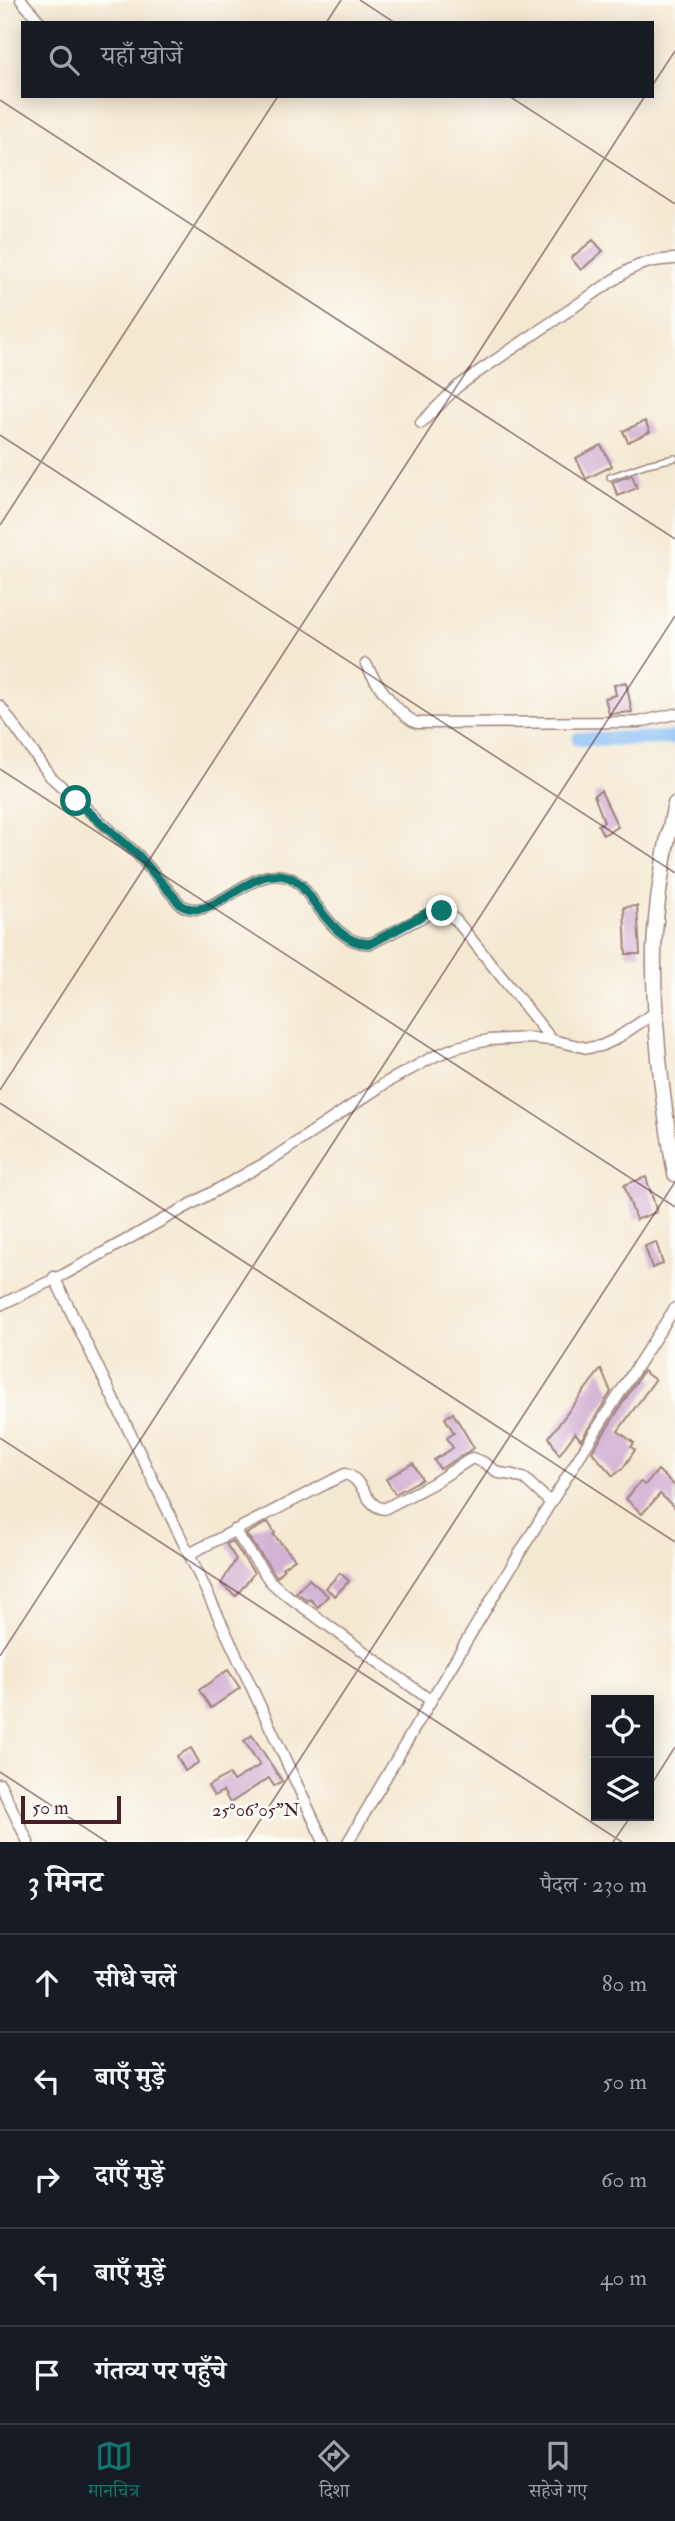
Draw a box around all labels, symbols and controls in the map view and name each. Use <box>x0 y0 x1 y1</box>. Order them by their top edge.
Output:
search box <box>21 21 654 98</box>
text: यहाँ खोजें <box>101 40 183 72</box>
icon: search <box>45 41 83 79</box>
route start <box>60 785 91 816</box>
route end <box>426 895 457 926</box>
map controls <box>591 1695 654 1821</box>
button: locate <box>591 1695 654 1758</box>
button: layers <box>591 1758 654 1821</box>
scale bar <box>21 1793 121 1825</box>
text: 50 m <box>32 1796 69 1820</box>
text: 25°06'05"N <box>212 1799 300 1822</box>
text: 3 मिनट <box>28 1864 103 1901</box>
text: पैदल · 230 m <box>540 1870 647 1899</box>
text: सीधे चलें <box>95 1963 176 1995</box>
icon: ahead <box>28 1964 66 2002</box>
text: 80 m <box>602 1969 647 1998</box>
text: बाएँ मुड़ें <box>95 2061 165 2093</box>
icon: left <box>28 2062 66 2100</box>
text: 50 m <box>603 2067 647 2096</box>
text: दाएँ मुड़ें <box>95 2159 164 2191</box>
icon: right <box>28 2160 66 2198</box>
text: 60 m <box>601 2165 647 2194</box>
text: बाएँ मुड़ें <box>95 2257 165 2289</box>
icon: left <box>28 2258 66 2296</box>
text: 40 m <box>600 2263 647 2292</box>
text: गंतव्य पर पहुँचे <box>95 2355 226 2387</box>
icon: arrive <box>28 2356 66 2394</box>
tab: मानचित्र <box>88 2437 139 2509</box>
tab: दिशा <box>315 2437 353 2509</box>
tab: सहेजे गए <box>529 2437 587 2509</box>

